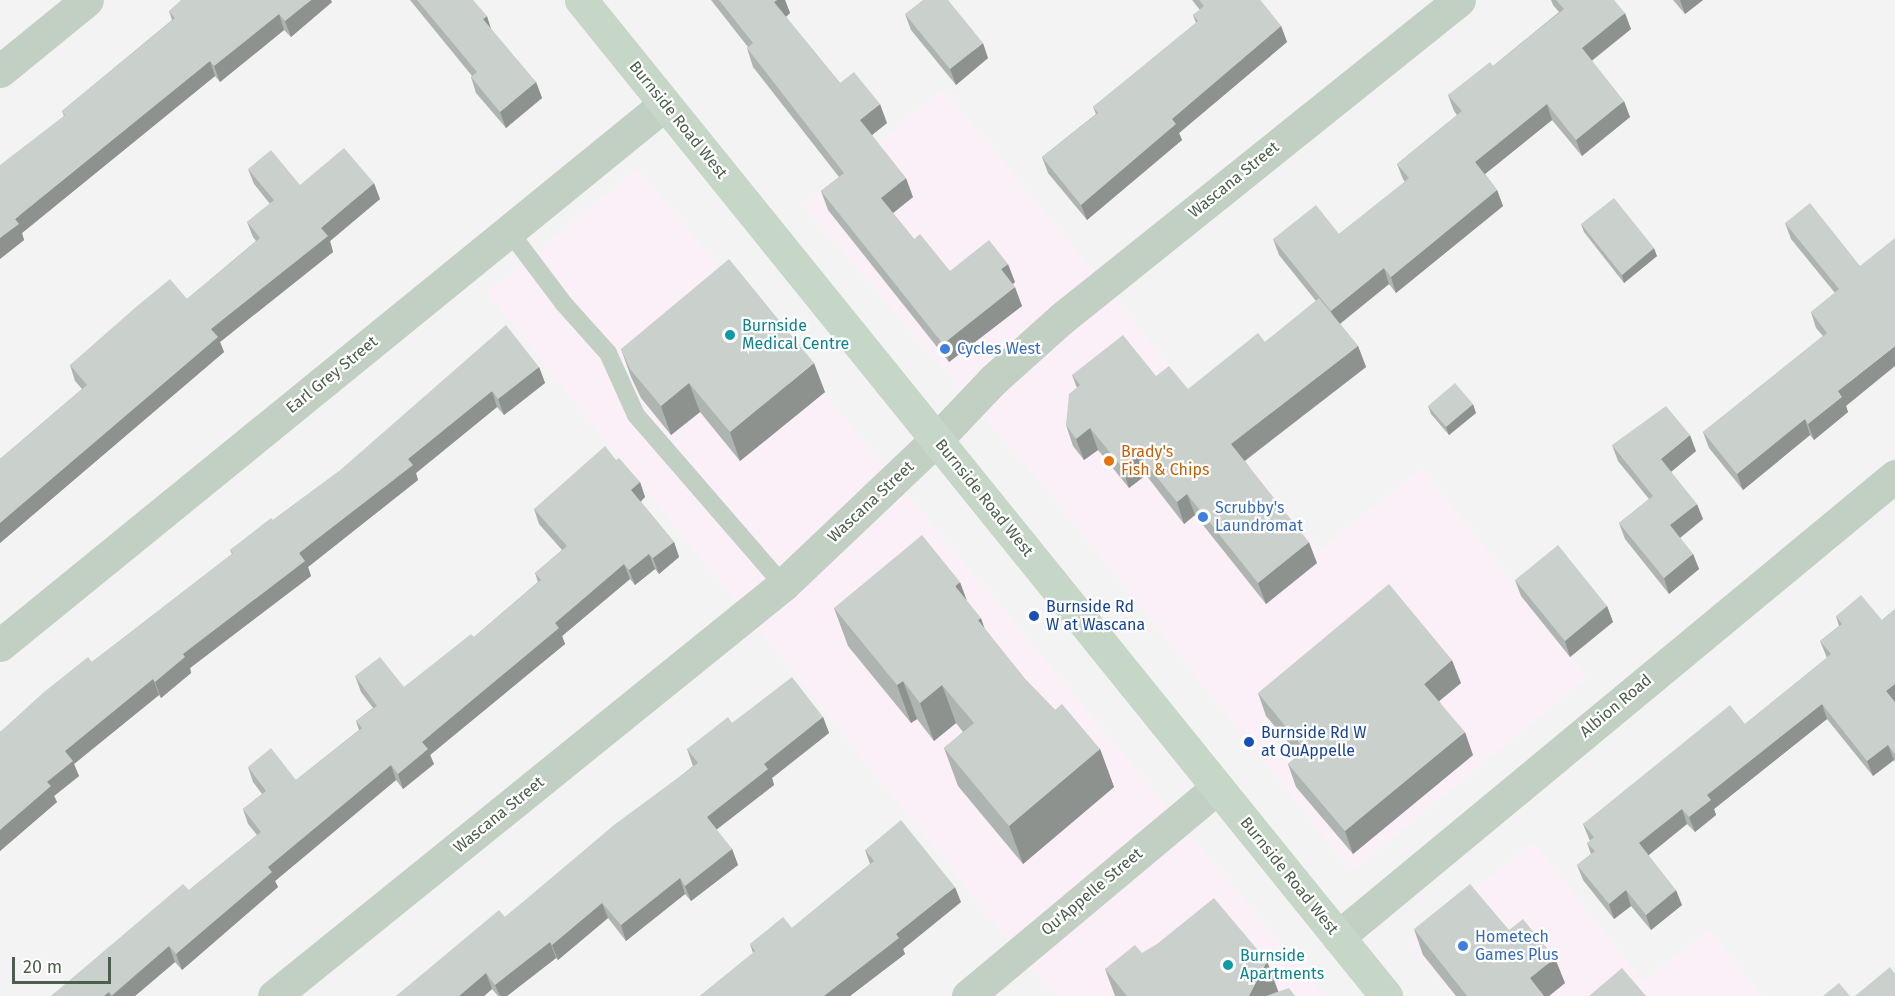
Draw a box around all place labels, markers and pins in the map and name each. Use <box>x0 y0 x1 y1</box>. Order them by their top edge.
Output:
place label: Burnside Medical Centre <box>742 316 849 354</box>
marker: Burnside Medical Centre <box>723 328 737 342</box>
place label: Cycles West <box>957 339 1041 359</box>
marker: Cycles West <box>938 342 952 356</box>
place label: Brady's Fish & Chips <box>1121 442 1209 480</box>
marker: Brady's Fish & Chips <box>1102 454 1116 468</box>
place label: Scrubby's Laundromat <box>1215 498 1303 536</box>
marker: Scrubby's Laundromat <box>1196 510 1210 524</box>
place label: Burnside Rd W at Wascana <box>1046 597 1145 635</box>
marker: Burnside Rd W at Wascana <box>1027 609 1041 623</box>
place label: Burnside Rd W at QuAppelle <box>1261 723 1367 761</box>
marker: Burnside Rd W at QuAppelle <box>1242 735 1256 749</box>
place label: Hometech Games Plus <box>1475 927 1559 965</box>
marker: Hometech Games Plus <box>1456 939 1470 953</box>
place label: Burnside Apartments <box>1240 946 1324 984</box>
marker: Burnside Apartments <box>1221 958 1235 972</box>

